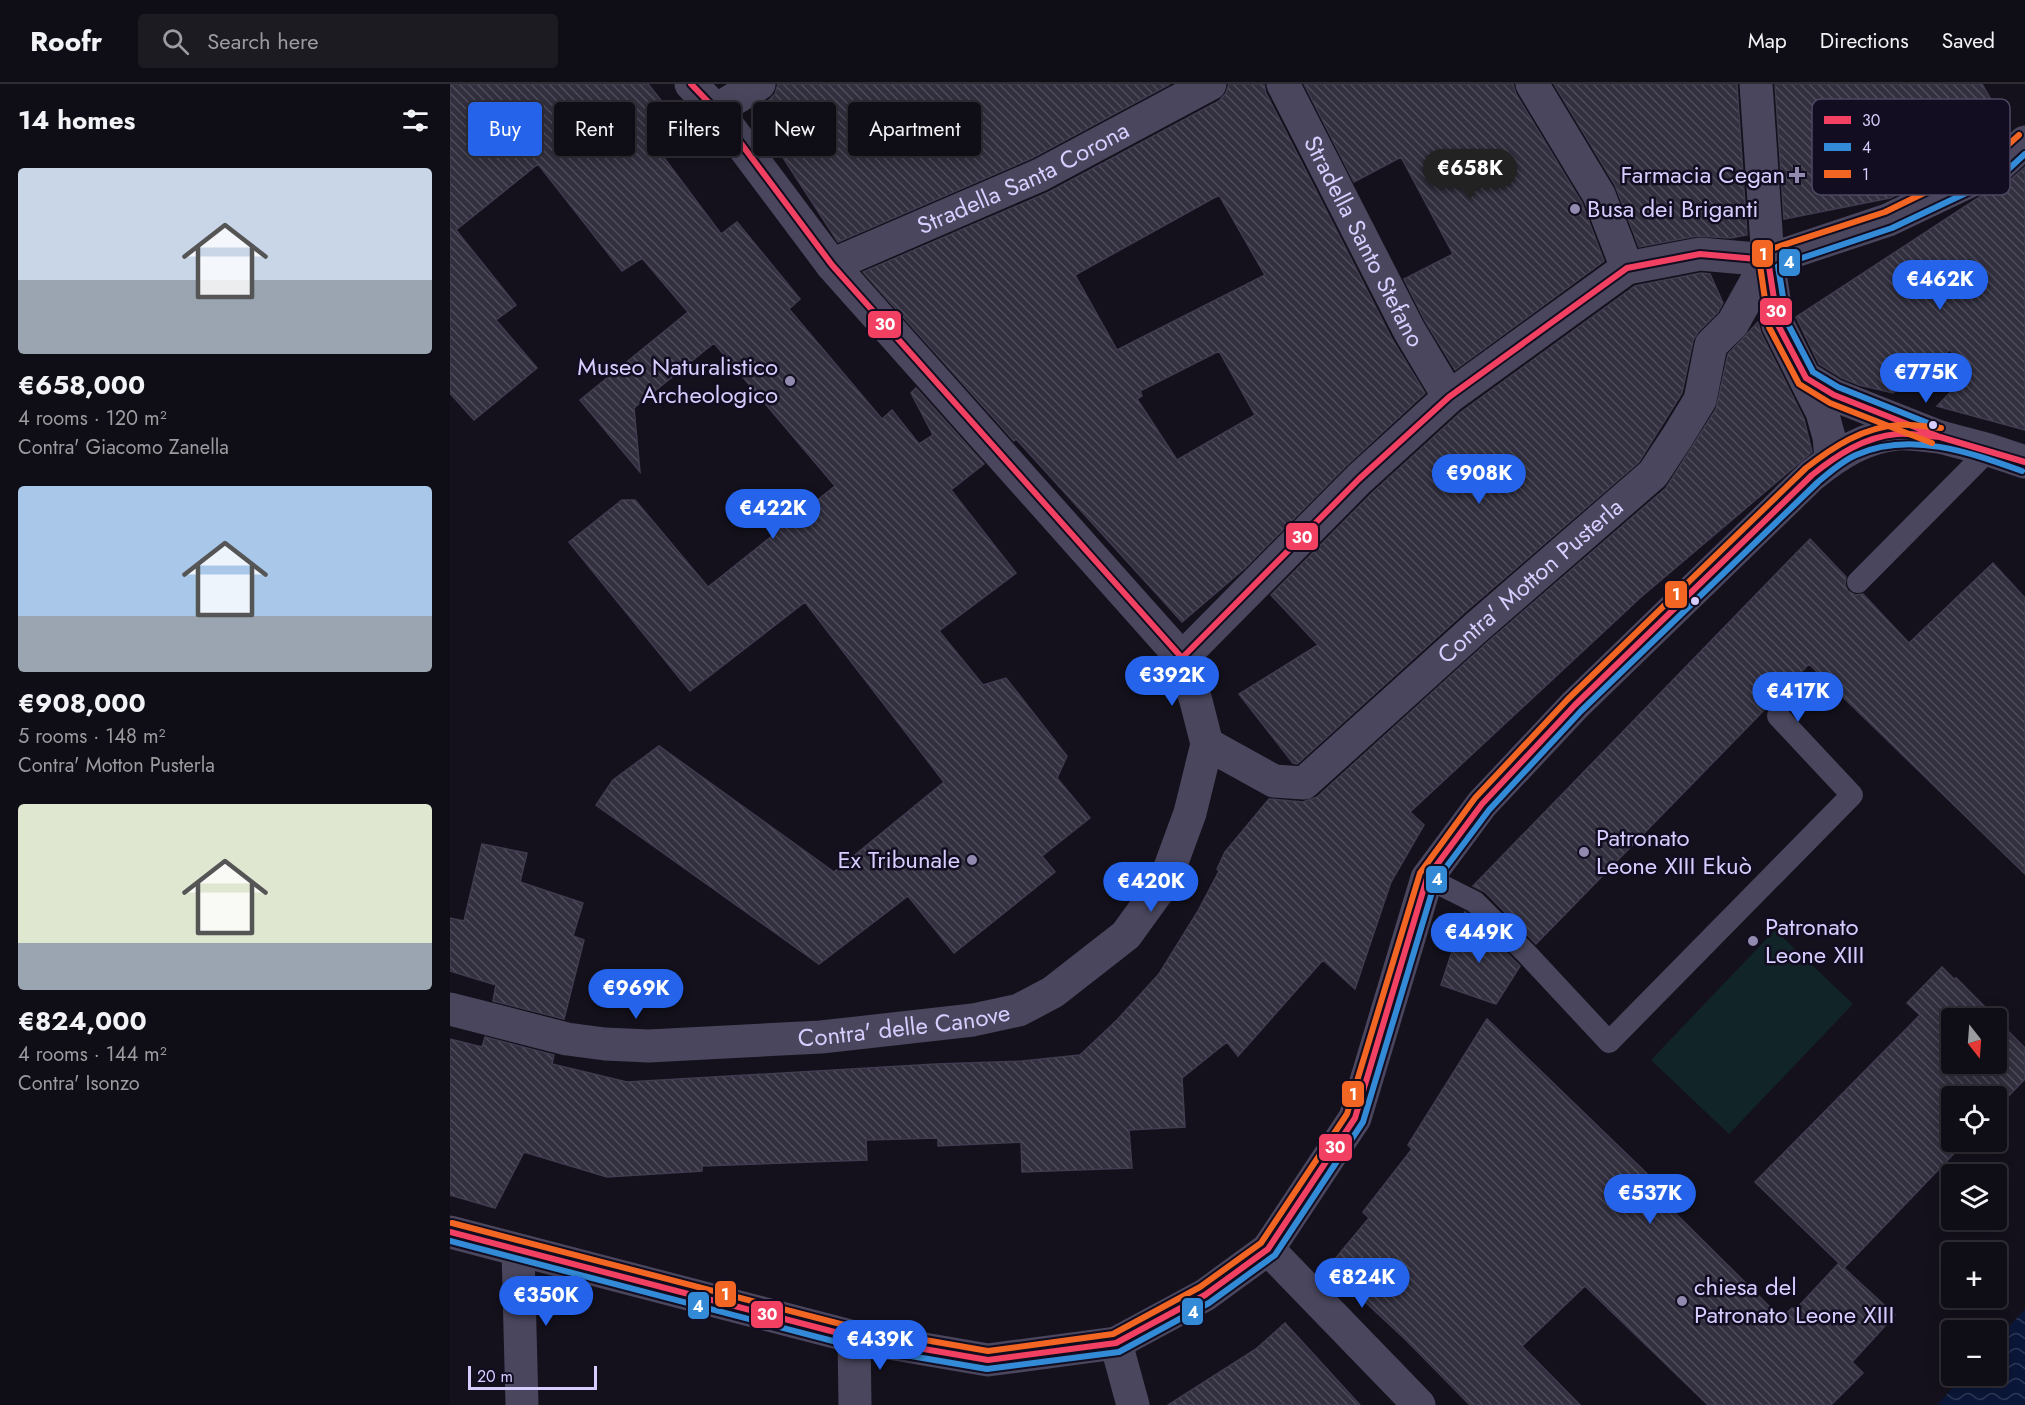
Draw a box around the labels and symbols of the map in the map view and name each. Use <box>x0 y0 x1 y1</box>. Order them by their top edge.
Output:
legend <box>1812 99 2010 195</box>
text: 30 <box>1862 109 1880 132</box>
street label: Stradella Santa Corona <box>912 112 1135 243</box>
street label: Stradella Santo Stefano <box>1295 129 1433 354</box>
text: 4 <box>1862 136 1871 159</box>
pin: €658K <box>1428 149 1512 200</box>
place label: Farmacia Cegan <box>1621 157 1785 192</box>
text: 1 <box>1862 163 1869 186</box>
marker: Farmacia Cegan <box>1790 168 1804 182</box>
place label: Busa dei Briganti <box>1587 191 1759 226</box>
marker: Busa dei Briganti <box>1568 202 1582 216</box>
line badge: 1 <box>1751 239 1774 268</box>
text: 1 <box>1759 243 1767 266</box>
line badge: 4 <box>1778 248 1801 277</box>
text: 4 <box>1783 251 1795 274</box>
pin: €462K <box>1898 260 1982 311</box>
line badge: 30 <box>1759 297 1793 326</box>
text: 30 <box>1766 300 1786 323</box>
line badge: 30 <box>867 310 902 339</box>
text: 30 <box>875 313 895 336</box>
place label: Museo Naturalistico Archeologico <box>577 349 778 412</box>
pin: €775K <box>1884 353 1968 404</box>
marker: Museo Naturalistico Archeologico <box>783 374 797 388</box>
unlabelled marker <box>1927 419 1939 431</box>
pin: €908K <box>1437 454 1521 505</box>
pin: €422K <box>731 489 815 540</box>
street label: Contra' Motton Pusterla <box>1429 490 1631 672</box>
line badge: 30 <box>1285 522 1319 551</box>
text: 30 <box>1292 526 1312 549</box>
line badge: 1 <box>1664 580 1688 609</box>
text: 1 <box>1672 583 1680 606</box>
unlabelled marker <box>1689 595 1701 607</box>
pin: €392K <box>1130 656 1214 707</box>
pin: €417K <box>1756 672 1840 723</box>
place label: Patronato Leone XIII Ekuò <box>1596 820 1752 883</box>
place label: Ex Tribunale <box>838 842 960 877</box>
marker: Patronato Leone XIII Ekuò <box>1577 845 1591 859</box>
marker: Ex Tribunale <box>965 853 979 867</box>
pin: €420K <box>1109 862 1193 913</box>
line badge: 4 <box>1425 865 1448 894</box>
text: 4 <box>1431 868 1443 891</box>
place label: Patronato Leone XIII <box>1765 909 1864 972</box>
pin: €449K <box>1437 913 1521 964</box>
marker: Patronato Leone XIII <box>1746 934 1760 948</box>
pin: €969K <box>594 969 678 1020</box>
street label: Contra' delle Canove <box>797 994 1013 1055</box>
north arrow <box>1941 1008 2007 1074</box>
line badge: 1 <box>1341 1080 1365 1108</box>
text: 1 <box>1349 1083 1357 1106</box>
line badge: 30 <box>1318 1133 1353 1162</box>
text: 30 <box>1325 1136 1345 1159</box>
pin: €537K <box>1608 1174 1692 1225</box>
pin: €824K <box>1320 1258 1404 1309</box>
place label: chiesa del Patronato Leone XIII <box>1694 1269 1894 1332</box>
pin: €350K <box>504 1276 588 1327</box>
line badge: 1 <box>714 1280 737 1308</box>
text: 1 <box>721 1283 729 1306</box>
line badge: 4 <box>687 1291 710 1320</box>
marker: chiesa del Patronato Leone XIII <box>1675 1294 1689 1308</box>
text: 4 <box>692 1295 704 1318</box>
line badge: 4 <box>1181 1297 1204 1326</box>
line badge: 30 <box>750 1300 784 1329</box>
text: 4 <box>1187 1301 1199 1324</box>
text: 30 <box>757 1303 777 1326</box>
pin: €439K <box>838 1320 922 1371</box>
scale bar <box>468 1363 597 1390</box>

